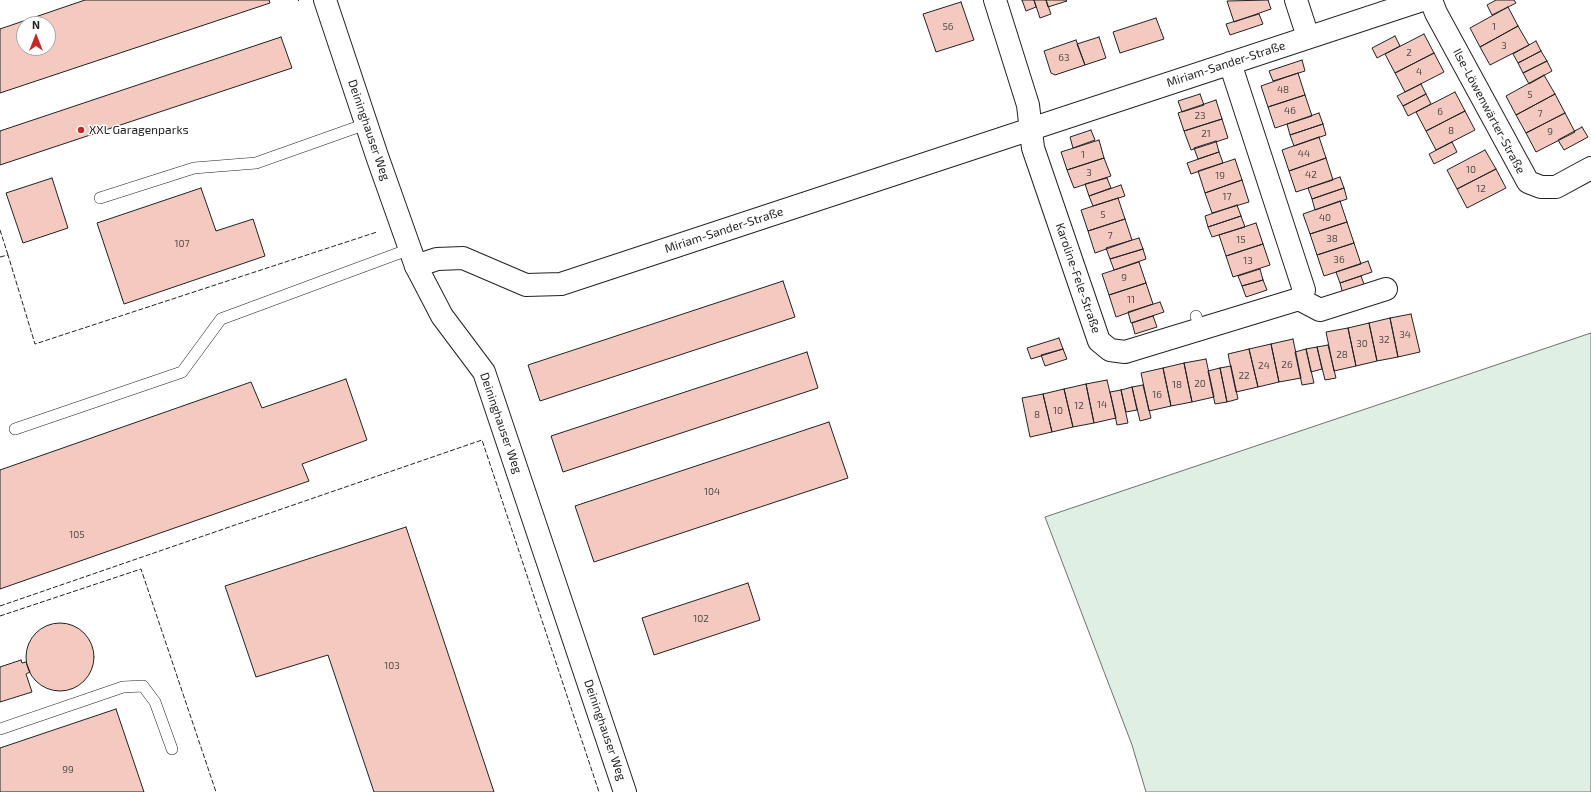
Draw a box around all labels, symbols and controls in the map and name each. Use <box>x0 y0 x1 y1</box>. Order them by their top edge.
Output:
north arrow <box>16 16 56 56</box>
text: N <box>32 18 40 31</box>
house number: 56 <box>942 21 954 33</box>
house number: 1 <box>1492 21 1496 33</box>
street label: Miriam-Sander-Straße <box>1165 38 1287 90</box>
house number: 3 <box>1501 40 1507 52</box>
street label: Ilse-Löwenwärter-Straße <box>1450 46 1528 176</box>
house number: 2 <box>1406 47 1412 59</box>
house number: 63 <box>1058 52 1070 64</box>
house number: 4 <box>1416 66 1422 78</box>
street label: Deininghauser Weg <box>345 78 393 182</box>
house number: 48 <box>1277 84 1289 96</box>
house number: 5 <box>1527 89 1533 101</box>
house number: 46 <box>1284 105 1296 117</box>
house number: 6 <box>1437 106 1443 118</box>
house number: 7 <box>1537 108 1543 120</box>
house number: 23 <box>1194 110 1206 122</box>
place label: XXL Garagenparks <box>89 123 189 137</box>
marker: XXL Garagenparks <box>76 125 86 135</box>
house number: 8 <box>1448 125 1454 137</box>
house number: 9 <box>1547 126 1553 138</box>
house number: 21 <box>1201 128 1211 140</box>
house number: 44 <box>1298 148 1310 160</box>
house number: 1 <box>1081 149 1085 161</box>
house number: 10 <box>1466 164 1476 176</box>
house number: 3 <box>1086 167 1092 179</box>
house number: 42 <box>1305 169 1317 181</box>
house number: 19 <box>1215 170 1225 182</box>
house number: 12 <box>1476 183 1486 195</box>
house number: 17 <box>1222 191 1232 203</box>
street label: Miriam-Sander-Straße <box>663 204 785 256</box>
house number: 5 <box>1100 209 1106 221</box>
house number: 40 <box>1319 212 1331 224</box>
street label: Karoline-Fele-Straße <box>1052 221 1104 335</box>
house number: 7 <box>1107 230 1113 242</box>
house number: 38 <box>1326 233 1338 245</box>
house number: 15 <box>1236 234 1246 246</box>
house number: 107 <box>174 238 190 250</box>
house number: 36 <box>1333 254 1345 266</box>
house number: 13 <box>1243 255 1253 267</box>
house number: 9 <box>1121 272 1127 284</box>
house number: 11 <box>1127 294 1135 306</box>
house number: 34 <box>1399 329 1411 341</box>
house number: 32 <box>1378 334 1390 346</box>
house number: 30 <box>1356 338 1368 350</box>
house number: 28 <box>1336 349 1348 361</box>
house number: 26 <box>1281 359 1293 371</box>
house number: 24 <box>1258 360 1270 372</box>
house number: 22 <box>1238 370 1250 382</box>
street label: Deininghauser Weg <box>477 371 525 475</box>
house number: 20 <box>1194 378 1206 390</box>
house number: 18 <box>1172 379 1182 391</box>
house number: 16 <box>1152 389 1162 401</box>
house number: 14 <box>1097 399 1107 411</box>
house number: 12 <box>1074 400 1084 412</box>
house number: 10 <box>1053 405 1063 417</box>
house number: 8 <box>1034 409 1040 421</box>
house number: 104 <box>704 486 720 498</box>
house number: 105 <box>69 529 85 541</box>
house number: 102 <box>693 613 709 625</box>
house number: 103 <box>384 660 400 672</box>
street label: Deininghauser Weg <box>581 678 629 782</box>
house number: 99 <box>62 764 74 776</box>

